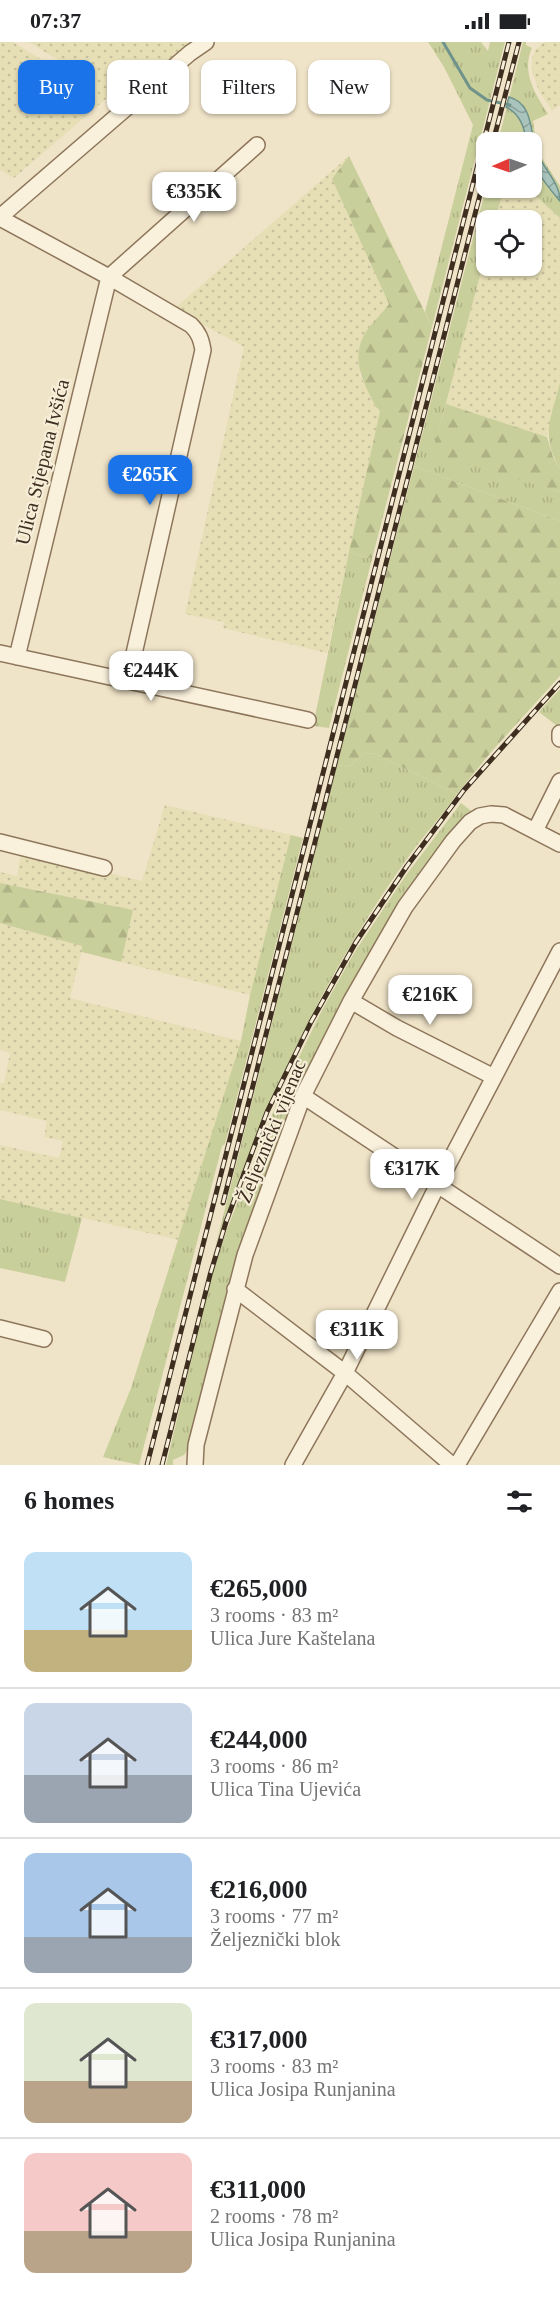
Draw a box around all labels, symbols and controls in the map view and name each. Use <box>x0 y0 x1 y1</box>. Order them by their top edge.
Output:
text: 07:37 <box>30 8 81 33</box>
chip: Buy <box>18 60 95 114</box>
chip: Rent <box>107 60 189 114</box>
chip: Filters <box>201 60 296 114</box>
chip: New <box>308 60 390 114</box>
north arrow <box>476 132 542 198</box>
map controls <box>476 132 542 276</box>
pin: €335K <box>152 172 236 223</box>
text: €335K <box>166 180 222 202</box>
button: locate <box>476 210 542 276</box>
street label: Ulica Stjepana Ivšića <box>11 377 74 547</box>
pin: €265K <box>108 455 192 506</box>
text: €265K <box>122 463 178 485</box>
pin: €244K <box>109 651 193 702</box>
text: €244K <box>123 659 179 681</box>
pin: €216K <box>388 975 472 1026</box>
text: €216K <box>402 983 458 1005</box>
street label: Željeznički vijenac <box>232 1056 311 1206</box>
pin: €317K <box>370 1149 454 1200</box>
text: €317K <box>384 1157 440 1179</box>
pin: €311K <box>315 1310 399 1361</box>
text: €311K <box>330 1318 384 1340</box>
icon: filters <box>503 1485 536 1518</box>
text: 6 homes <box>24 1486 114 1515</box>
text: €265,000 <box>210 1574 308 1603</box>
icon: home <box>72 1576 144 1648</box>
text: 3 rooms · 83 m² <box>210 1604 338 1626</box>
text: Ulica Jure Kaštelana <box>210 1627 375 1649</box>
text: €244,000 <box>210 1725 308 1754</box>
icon: home <box>72 1727 144 1799</box>
text: 3 rooms · 86 m² <box>210 1755 338 1777</box>
text: Ulica Tina Ujevića <box>210 1778 361 1800</box>
text: €216,000 <box>210 1875 308 1904</box>
icon: home <box>72 1877 144 1949</box>
text: 3 rooms · 77 m² <box>210 1905 338 1927</box>
text: Željeznički blok <box>210 1928 341 1950</box>
text: €317,000 <box>210 2025 308 2054</box>
icon: home <box>72 2027 144 2099</box>
text: 3 rooms · 83 m² <box>210 2055 338 2077</box>
text: Ulica Josipa Runjanina <box>210 2078 396 2100</box>
text: €311,000 <box>210 2175 306 2204</box>
icon: home <box>72 2177 144 2249</box>
text: 2 rooms · 78 m² <box>210 2205 338 2227</box>
text: Ulica Josipa Runjanina <box>210 2228 396 2250</box>

